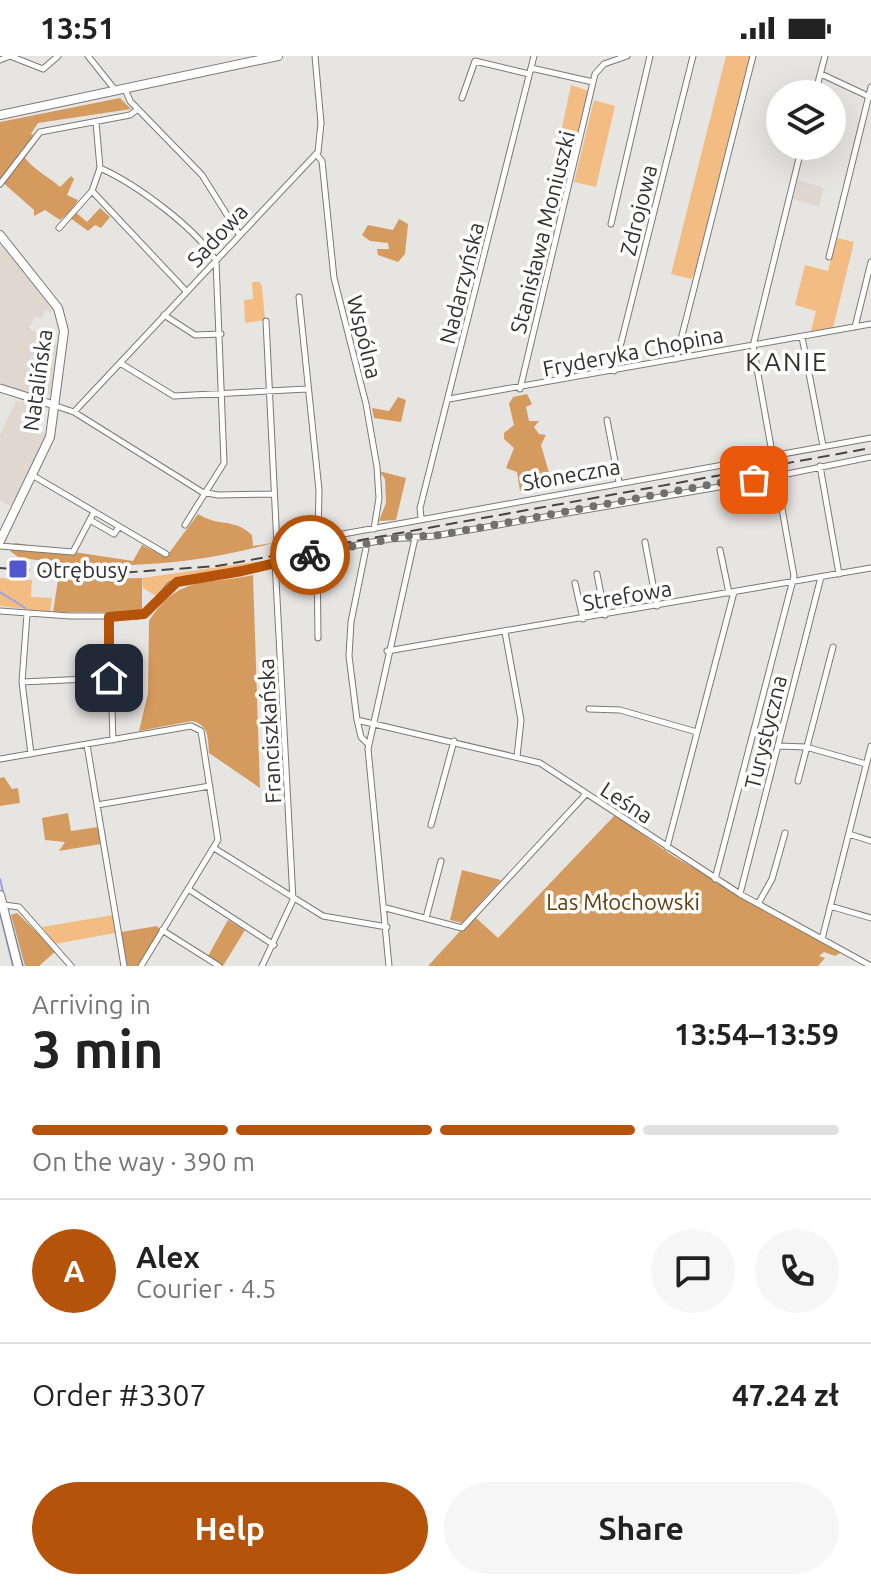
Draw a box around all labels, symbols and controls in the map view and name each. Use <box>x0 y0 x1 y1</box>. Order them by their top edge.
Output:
text: 13:51 <box>40 11 115 45</box>
map controls <box>766 80 846 160</box>
button: layers <box>766 80 846 160</box>
street label: Stanisława Moniuszki <box>505 128 579 336</box>
street label: Zdrojowa <box>615 162 661 258</box>
street label: Sadowa <box>182 198 252 272</box>
street label: Nadarzyńska <box>434 219 488 347</box>
street label: Wspólna <box>343 293 387 381</box>
street label: Fryderyka Chopina <box>541 321 725 381</box>
street label: Natalińska <box>17 327 57 433</box>
district label: KANIE <box>745 347 829 376</box>
pin <box>720 446 788 514</box>
street label: Słoneczna <box>520 453 622 495</box>
icon: bag <box>732 458 776 502</box>
courier <box>270 515 350 595</box>
icon: bike <box>288 533 332 577</box>
place label: Otrębusy <box>36 557 128 582</box>
marker: Otrębusy <box>7 558 29 580</box>
street label: Strefowa <box>580 575 674 615</box>
pin <box>75 644 143 712</box>
icon: home <box>87 656 131 700</box>
street label: Franciszkańska <box>253 658 285 804</box>
street label: Turystyczna <box>739 672 791 792</box>
street label: Leśna <box>596 776 658 828</box>
park label: Las Młochowski <box>546 889 700 914</box>
text: Arriving in <box>32 990 151 1019</box>
text: 13:54–13:59 <box>674 1017 839 1051</box>
text: 3 min <box>32 1020 163 1078</box>
text: On the way · 390 m <box>32 1147 255 1176</box>
button: chat <box>651 1229 735 1313</box>
button: phone <box>755 1229 839 1313</box>
text: Alex <box>136 1240 200 1274</box>
text: A <box>63 1254 85 1288</box>
text: Courier · 4.5 <box>136 1274 276 1303</box>
text: Order #3307 <box>32 1378 206 1412</box>
text: 47.24 zł <box>732 1378 839 1412</box>
button: Help <box>32 1482 428 1574</box>
button: Share <box>444 1482 839 1574</box>

